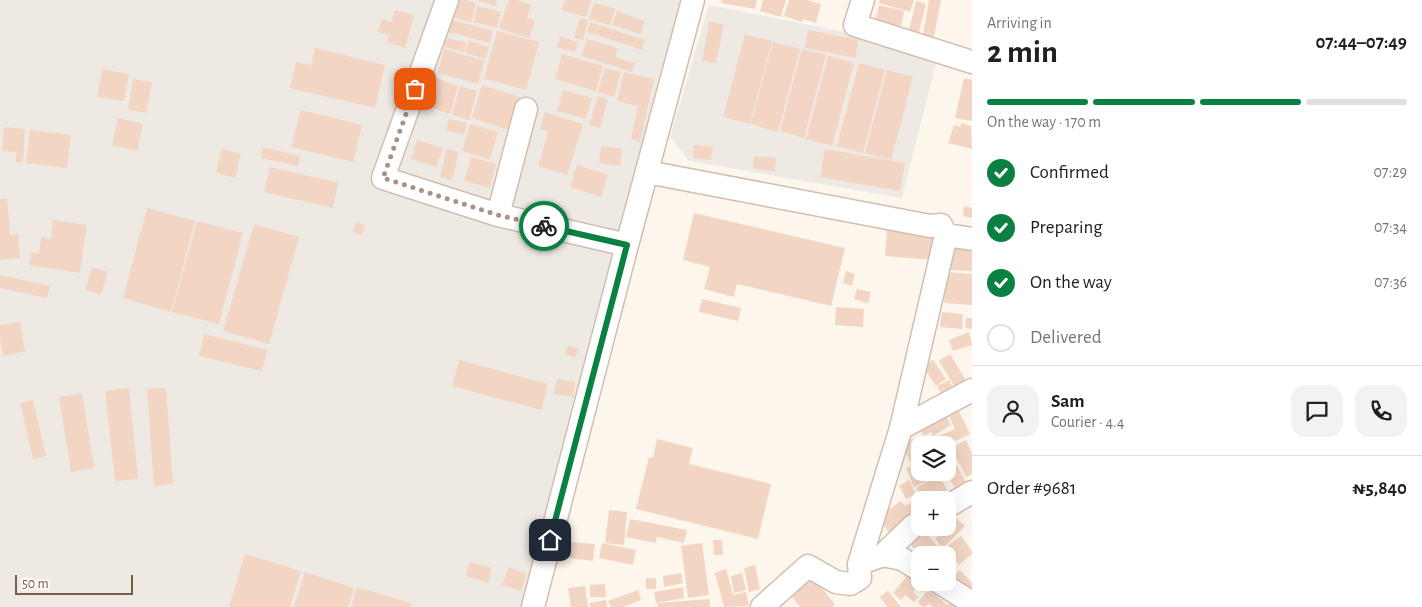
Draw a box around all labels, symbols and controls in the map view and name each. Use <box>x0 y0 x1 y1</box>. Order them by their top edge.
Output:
text: Arriving in <box>987 15 1052 31</box>
text: 07:44–07:49 <box>1315 33 1407 52</box>
text: 2 min <box>987 36 1058 68</box>
pin <box>394 68 436 110</box>
icon: bag <box>401 75 429 103</box>
text: On the way · 170 m <box>987 114 1101 130</box>
icon: check <box>987 159 1015 187</box>
text: Confirmed <box>1030 163 1109 182</box>
text: 07:29 <box>1373 164 1407 180</box>
courier <box>519 201 569 251</box>
icon: bike <box>530 212 558 240</box>
icon: check <box>987 214 1015 242</box>
text: Preparing <box>1030 218 1103 237</box>
text: 07:34 <box>1374 219 1407 235</box>
icon: check <box>987 269 1015 297</box>
text: On the way <box>1030 273 1112 292</box>
text: 07:36 <box>1374 274 1407 290</box>
text: Delivered <box>1030 328 1102 347</box>
button: person <box>987 385 1039 437</box>
button: chat <box>1291 385 1343 437</box>
button: phone <box>1355 385 1407 437</box>
text: Sam <box>1051 392 1085 411</box>
text: Courier · 4.4 <box>1051 414 1124 430</box>
map controls <box>911 436 956 591</box>
button: layers <box>911 436 956 481</box>
text: Order #9681 <box>987 479 1076 498</box>
text: ₦5,840 <box>1352 479 1407 498</box>
button: + <box>911 491 956 536</box>
pin <box>529 519 571 561</box>
icon: home <box>536 526 564 554</box>
button: − <box>911 546 956 591</box>
scale bar <box>15 572 132 595</box>
text: 50 m <box>22 577 49 591</box>

